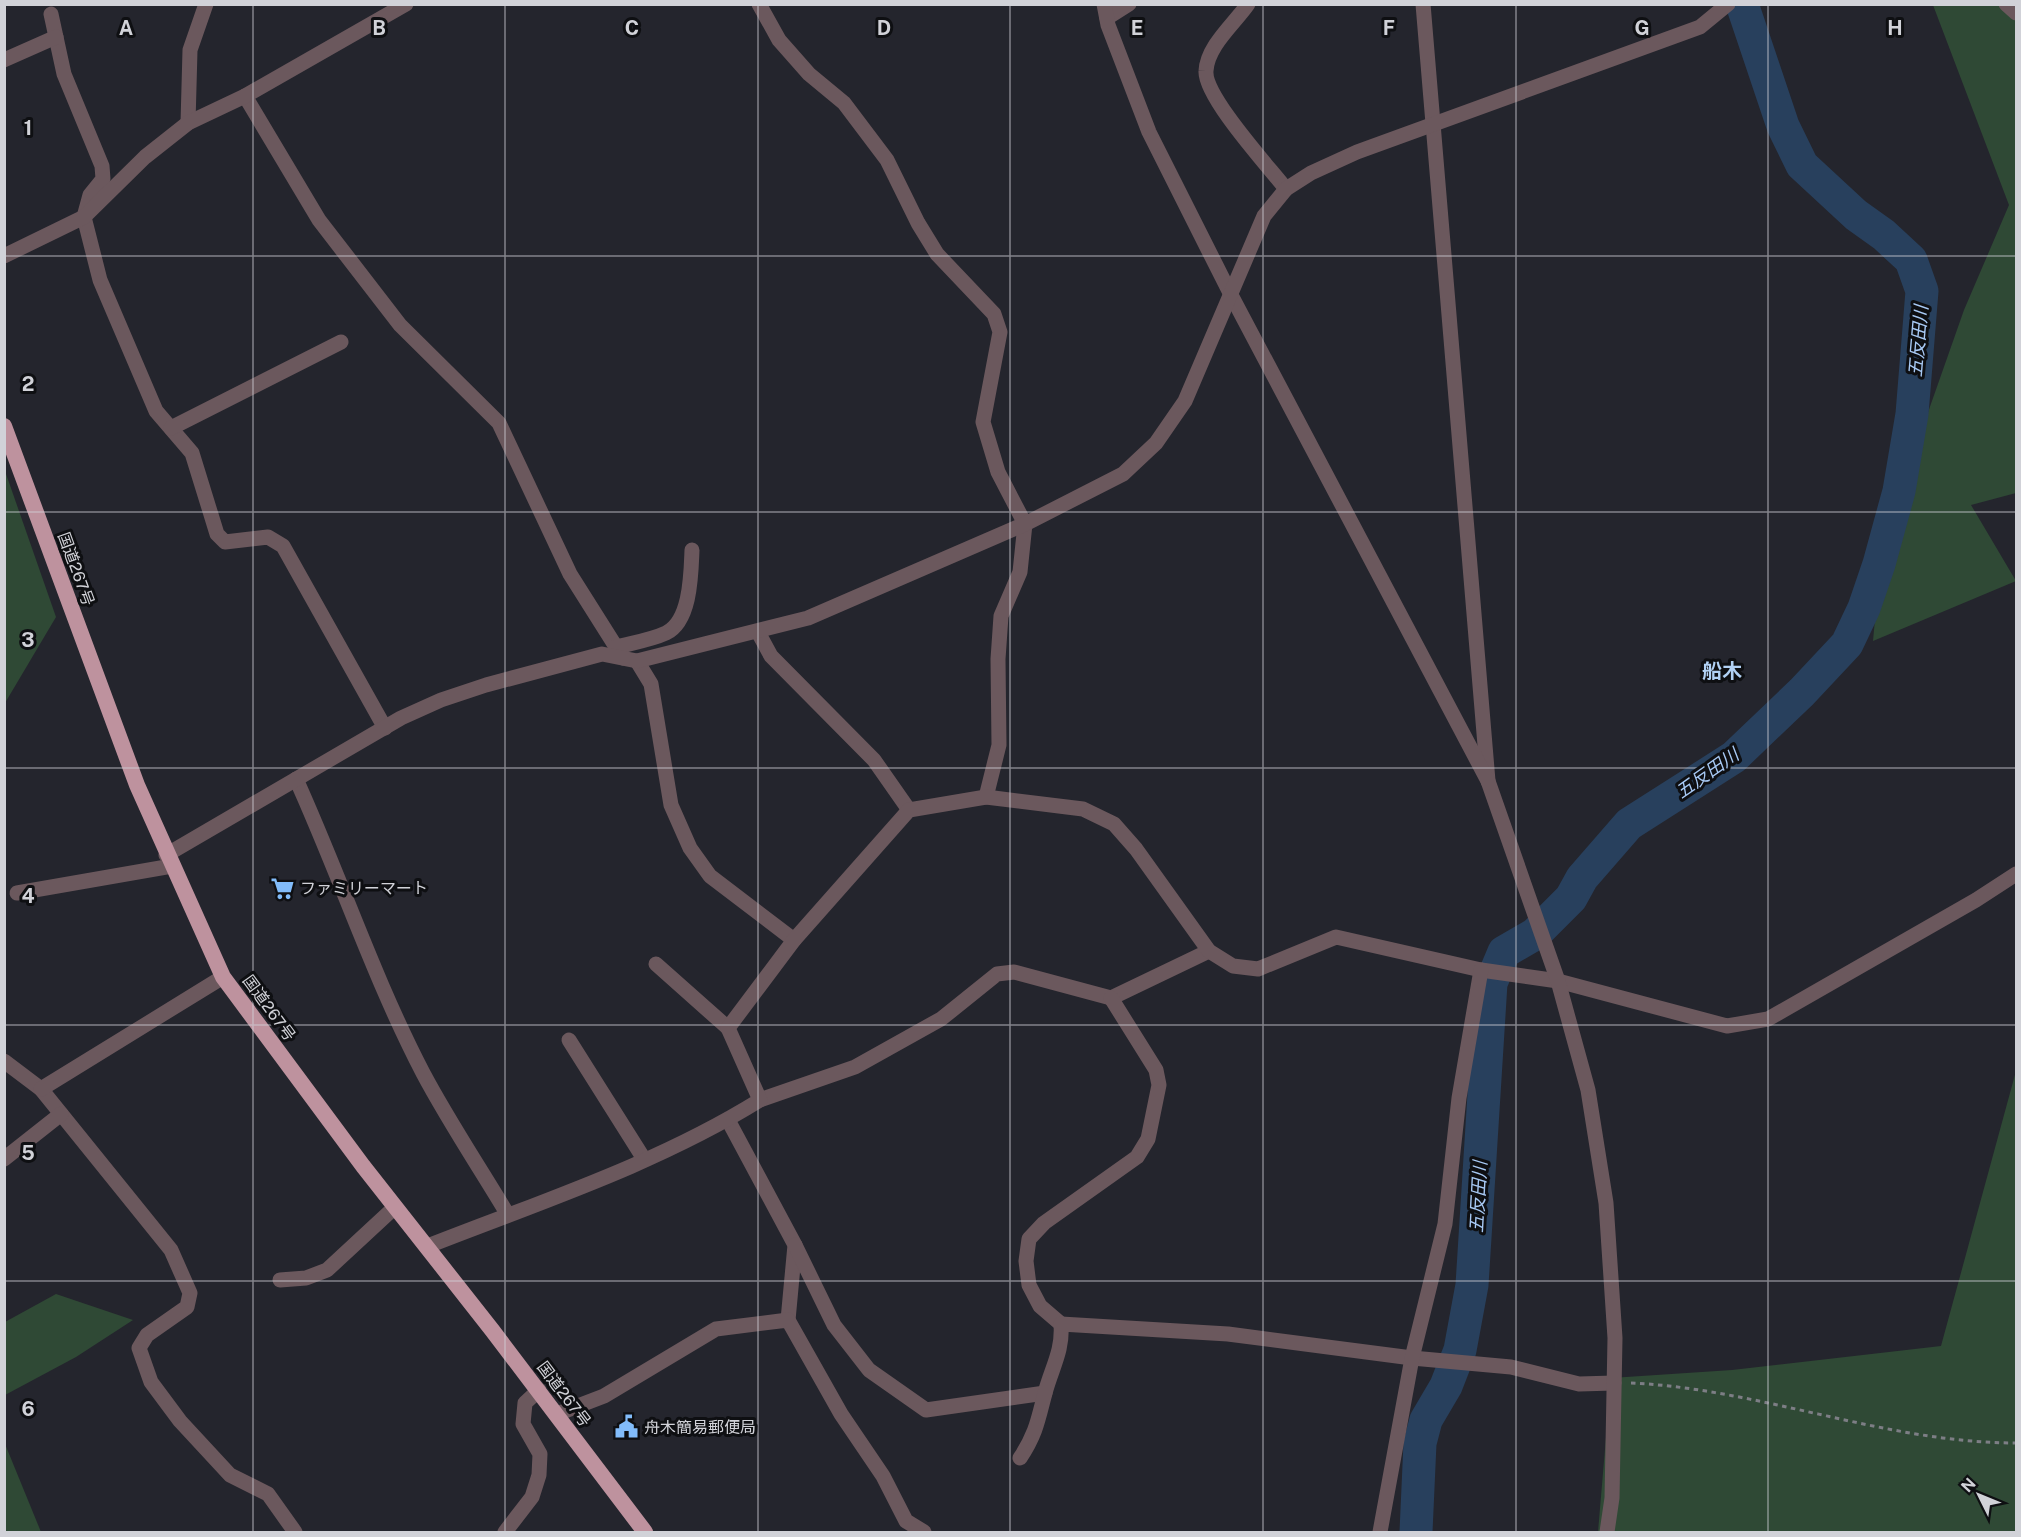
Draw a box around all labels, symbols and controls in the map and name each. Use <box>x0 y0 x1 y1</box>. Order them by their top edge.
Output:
text: A <box>119 16 133 40</box>
text: B <box>372 16 386 40</box>
text: C <box>625 16 639 40</box>
text: D <box>877 16 891 40</box>
text: E <box>1131 16 1143 40</box>
text: F <box>1383 16 1395 40</box>
text: G <box>1634 16 1650 40</box>
text: H <box>1887 16 1903 40</box>
text: 1 <box>24 116 32 140</box>
water label: 五反田川 <box>1904 302 1932 378</box>
text: 2 <box>22 372 34 396</box>
street label: 国道267号 <box>54 530 98 608</box>
text: 3 <box>21 628 35 652</box>
district label: 船木 <box>1702 659 1742 683</box>
water label: 五反田川 <box>1671 743 1744 802</box>
supermarket icon: ファミリーマート <box>269 875 295 901</box>
place label: ファミリーマート <box>300 879 428 898</box>
text: 4 <box>21 884 35 908</box>
street label: 国道267号 <box>239 971 299 1045</box>
text: 5 <box>21 1141 35 1165</box>
water label: 五反田川 <box>1466 1159 1490 1234</box>
street label: 国道267号 <box>533 1358 595 1430</box>
text: 6 <box>21 1397 35 1421</box>
public building icon: 舟木簡易郵便局 <box>613 1414 639 1440</box>
place label: 舟木簡易郵便局 <box>644 1418 756 1437</box>
north arrow <box>1949 1465 2009 1525</box>
text: N <box>1957 1474 1980 1496</box>

